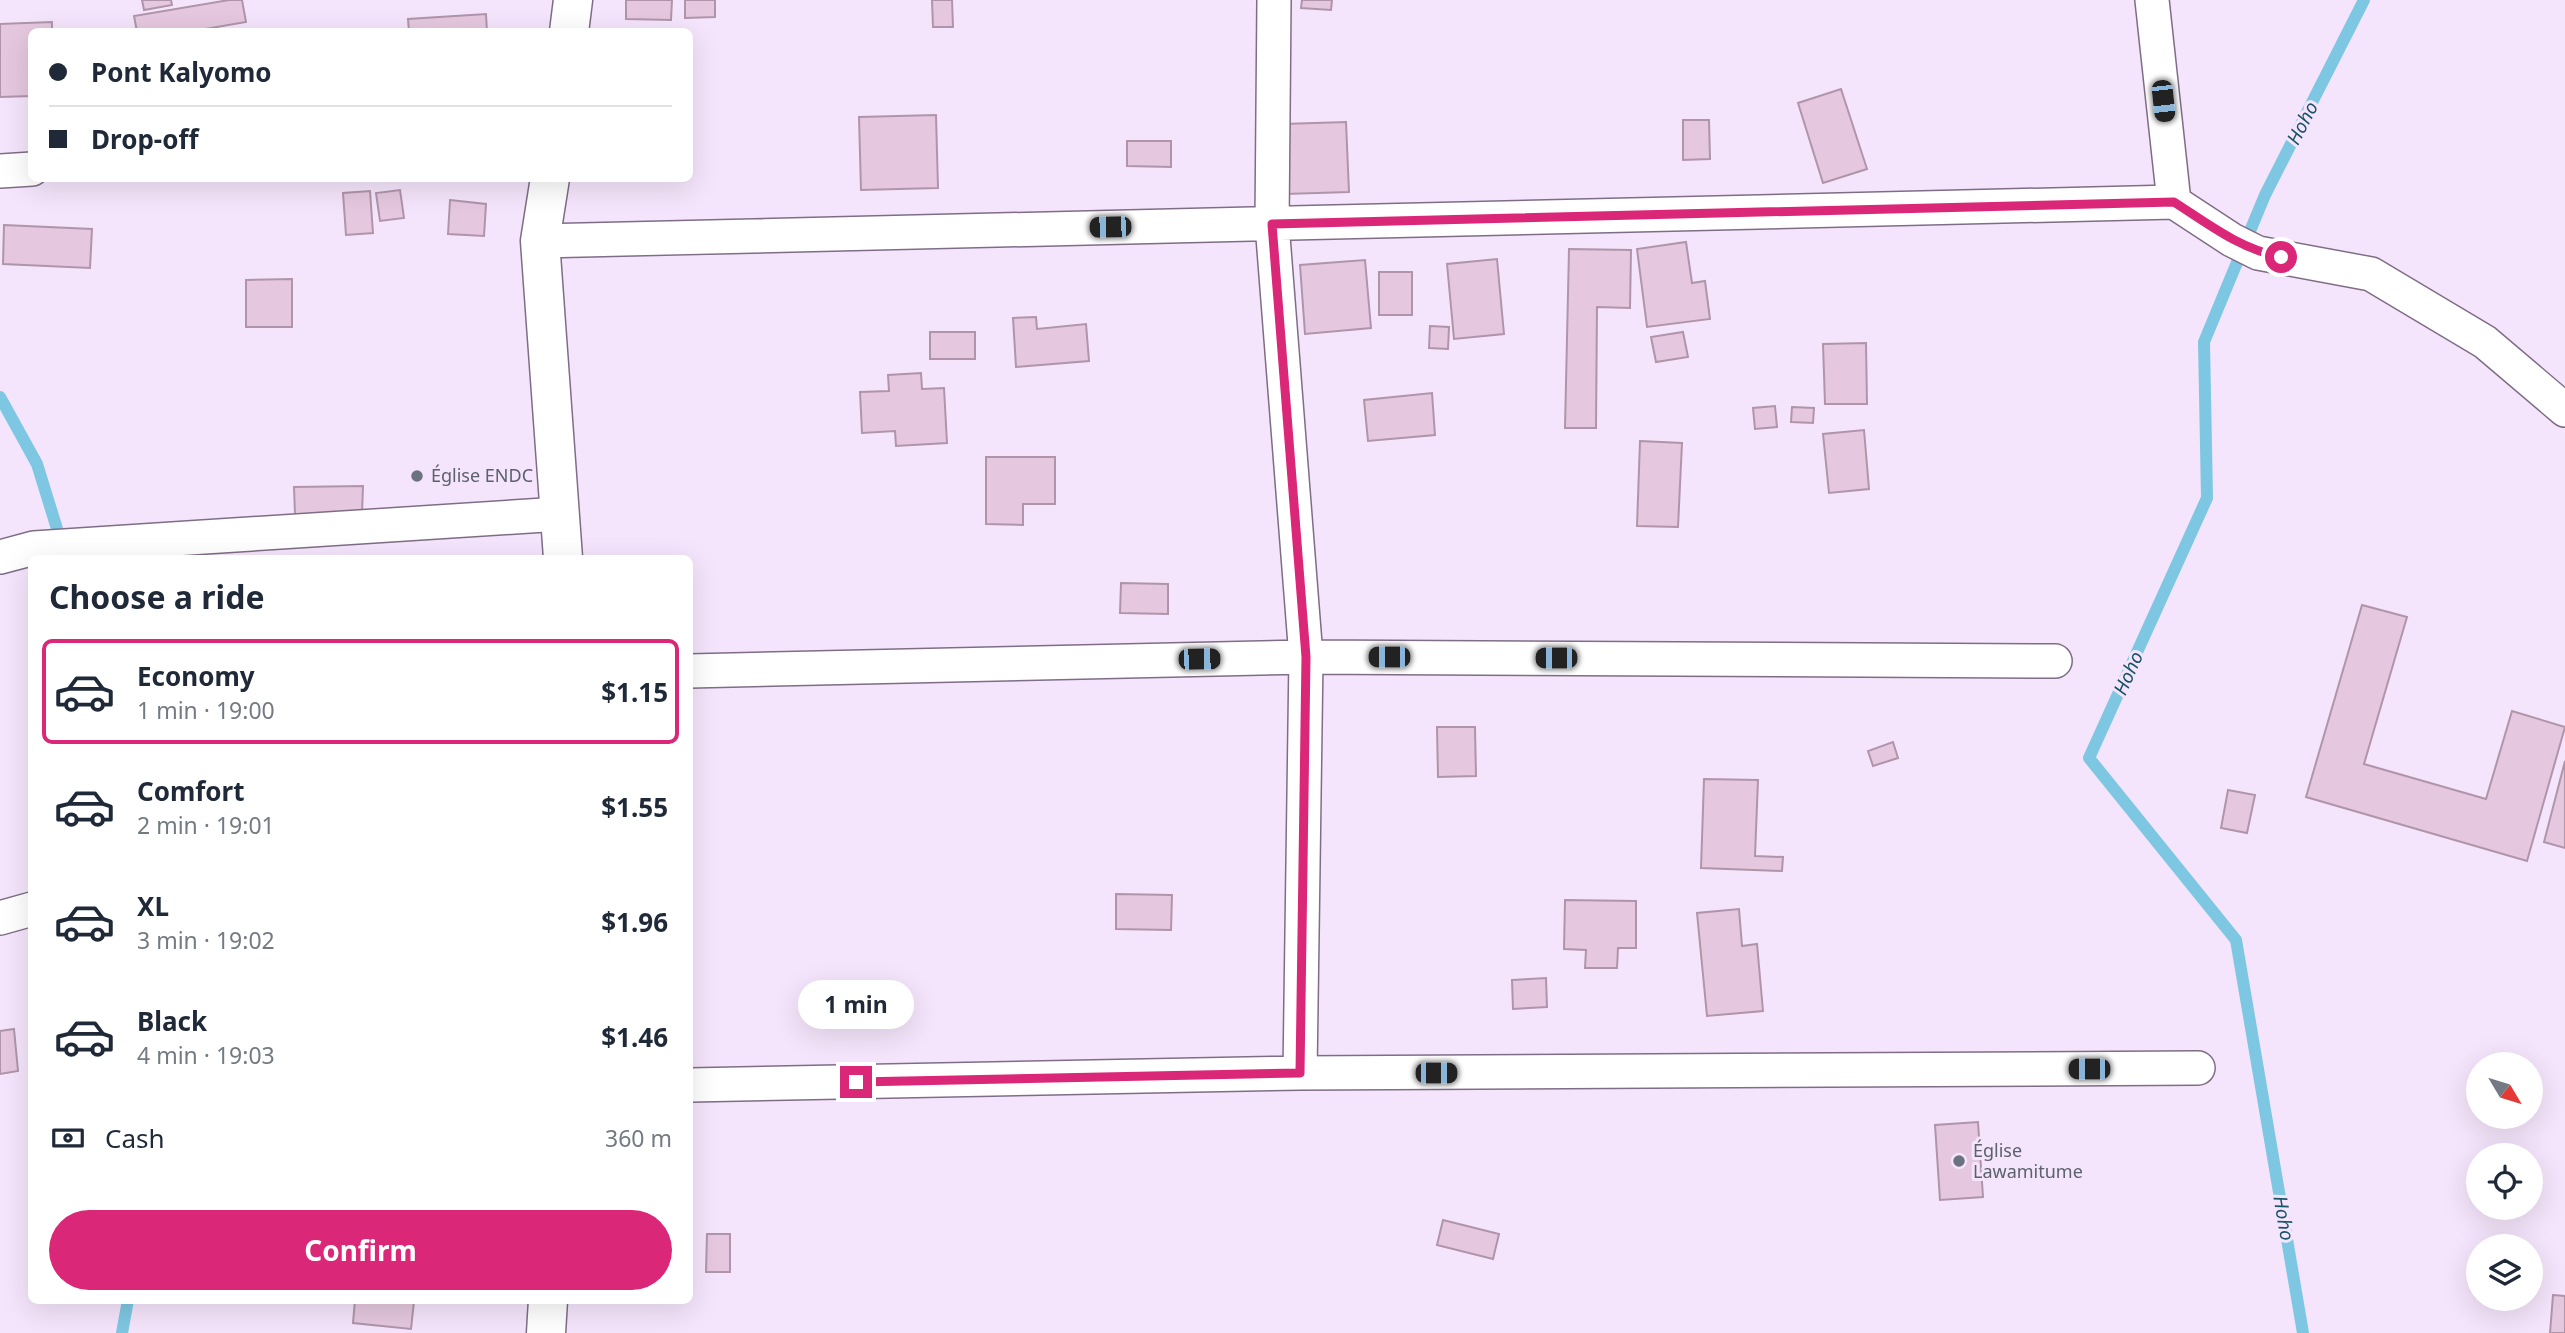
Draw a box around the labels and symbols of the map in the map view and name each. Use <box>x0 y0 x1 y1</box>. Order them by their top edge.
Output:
car <box>2151 79 2176 123</box>
water label: Hoho <box>2280 97 2324 149</box>
car <box>1089 216 1132 238</box>
route start <box>2265 241 2297 273</box>
place label: Église ENDC <box>431 463 533 487</box>
marker: Église ENDC <box>409 468 425 484</box>
car <box>1369 647 1411 668</box>
water label: Hoho <box>2107 647 2149 699</box>
car <box>1178 648 1221 670</box>
car <box>1536 648 1578 669</box>
callout: 1 min <box>798 981 914 1030</box>
north arrow <box>2466 1052 2543 1129</box>
car <box>2069 1059 2111 1080</box>
car <box>1416 1063 1458 1084</box>
route end <box>840 1066 872 1098</box>
place label: Église Lawamitume <box>1973 1138 2083 1183</box>
marker: Église Lawamitume <box>1951 1153 1967 1169</box>
water label: Hoho <box>2267 1193 2301 1243</box>

